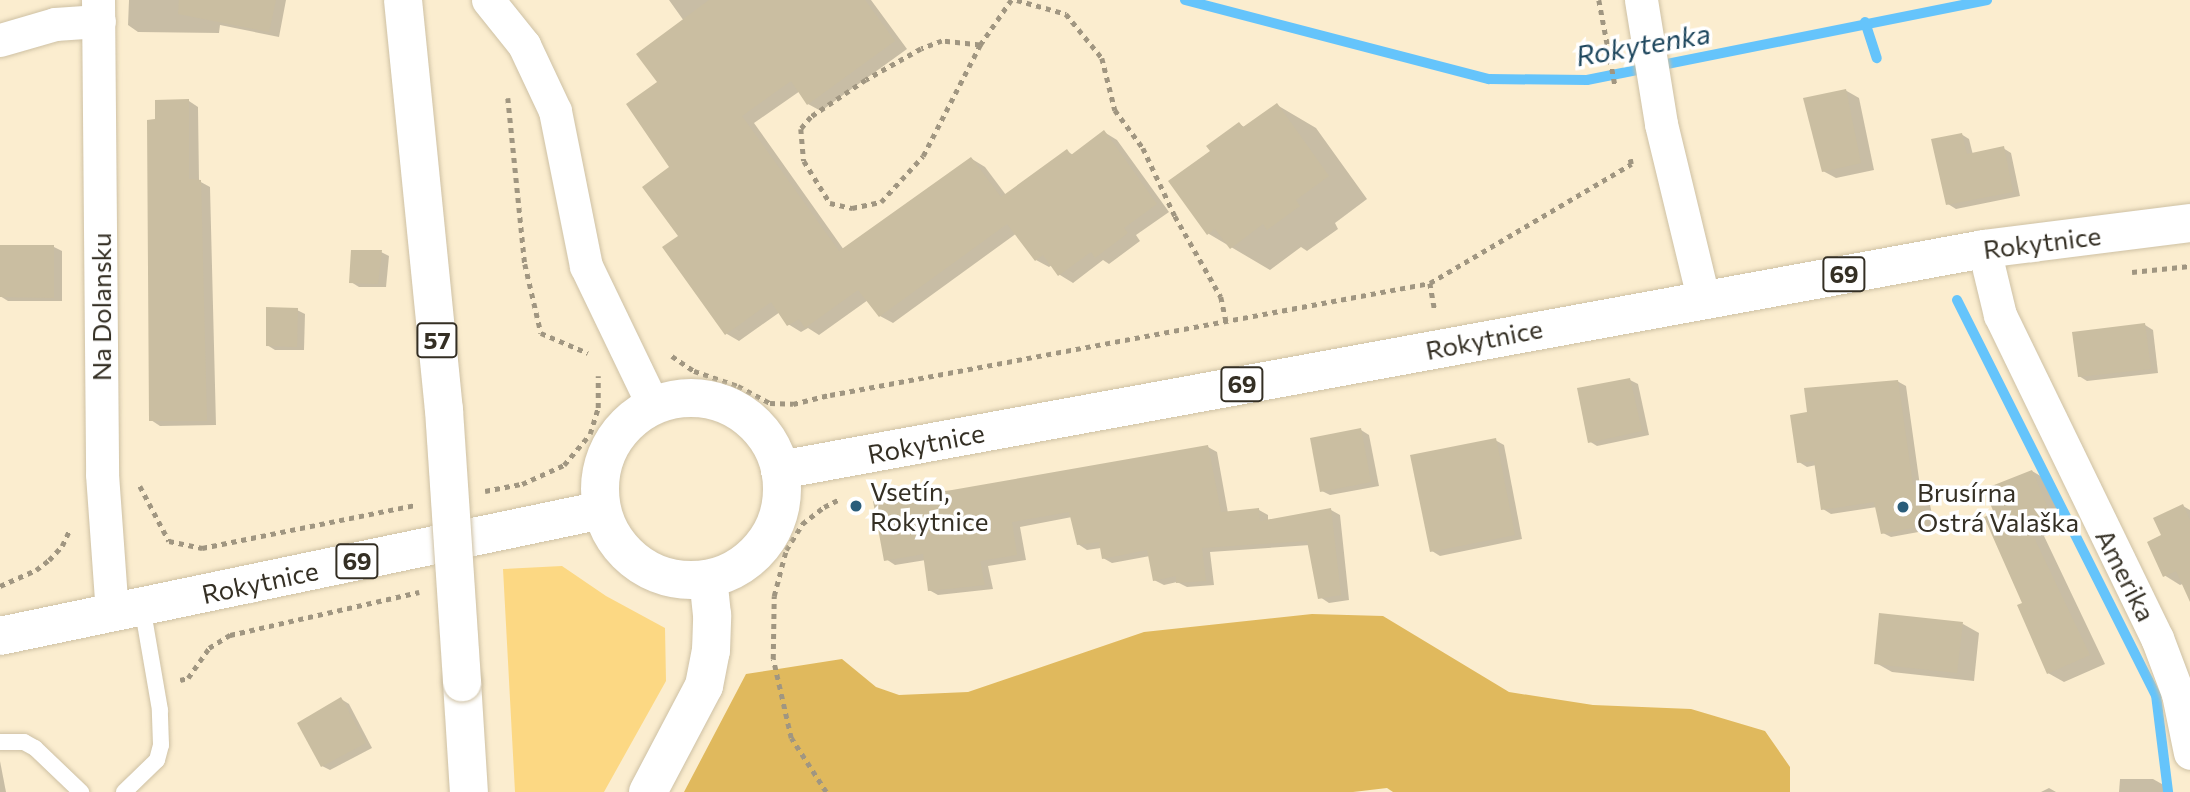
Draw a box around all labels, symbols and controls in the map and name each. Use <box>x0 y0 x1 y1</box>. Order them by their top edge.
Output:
water label: Rokytenka <box>1573 16 1713 72</box>
street label: Rokytnice <box>1981 219 2103 265</box>
street label: Na Dolansku <box>85 233 117 381</box>
road number: 69 <box>1821 254 1867 295</box>
street label: Rokytnice <box>1423 312 1545 366</box>
road number: 57 <box>416 320 458 360</box>
road number: 69 <box>1219 363 1265 404</box>
street label: Rokytnice <box>865 416 987 470</box>
place label: Vsetín, Rokytnice <box>870 475 988 536</box>
place label: Brusírna Ostrá Valaška <box>1917 476 2079 538</box>
marker: Vsetín, Rokytnice <box>848 498 864 514</box>
marker: Brusírna Ostrá Valaška <box>1895 499 1911 515</box>
street label: Amerika <box>2090 524 2162 626</box>
road number: 69 <box>334 540 380 582</box>
street label: Rokytnice <box>199 554 321 610</box>

